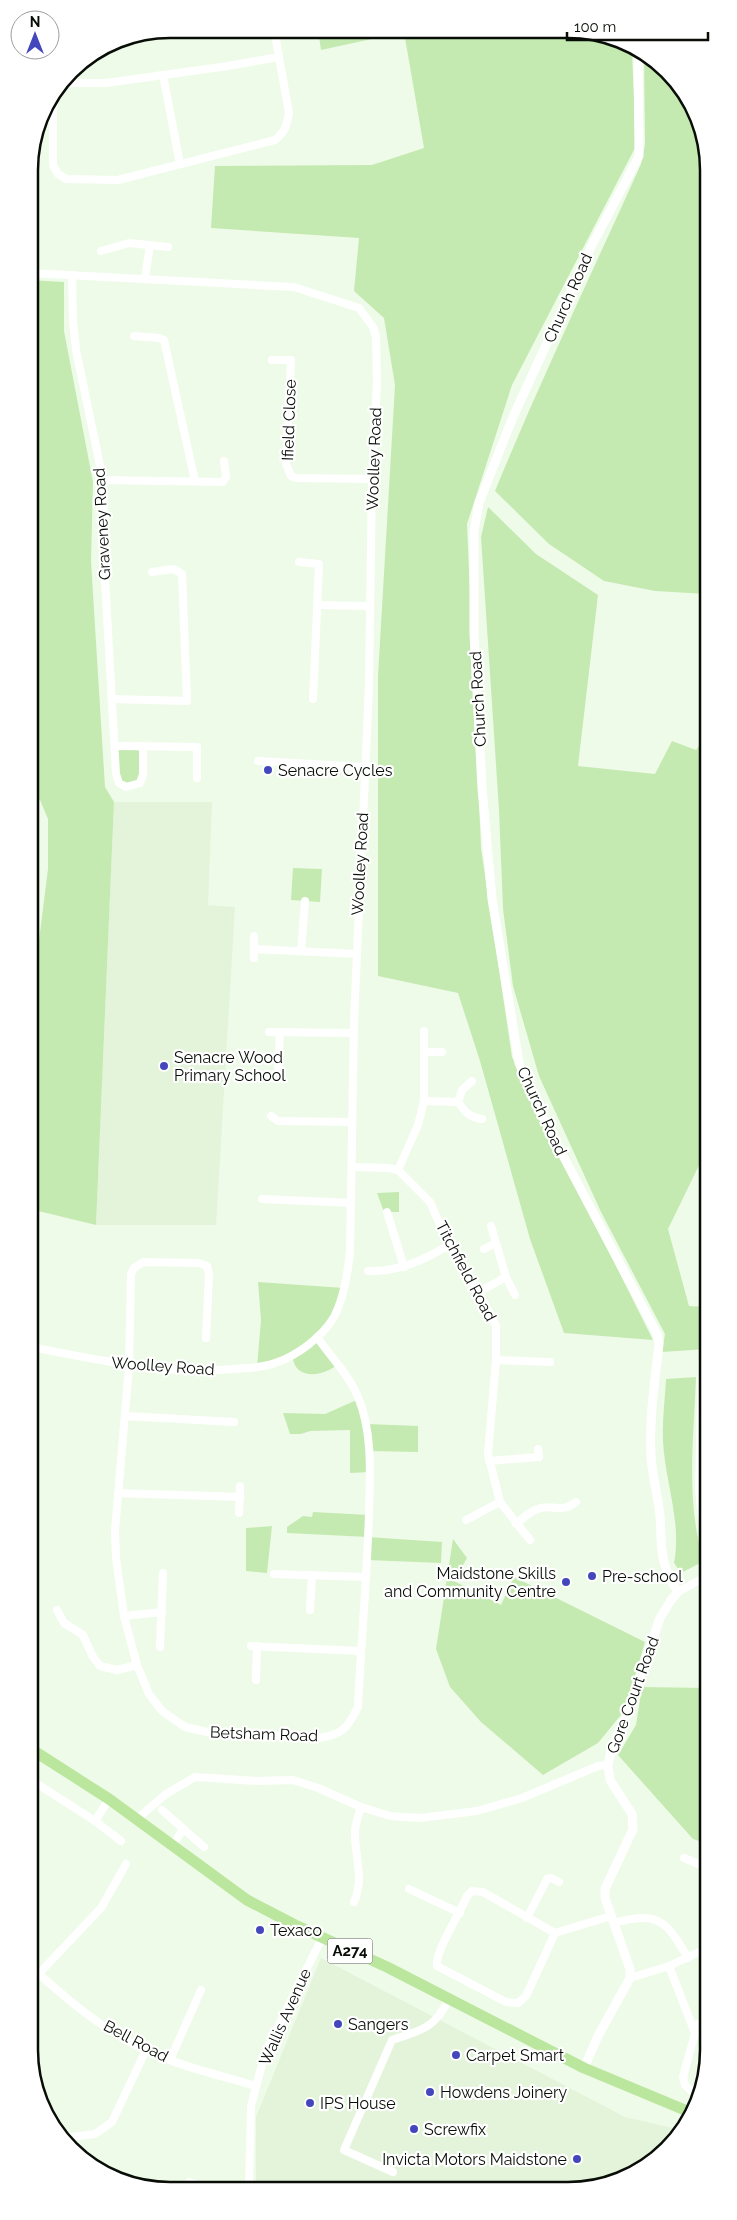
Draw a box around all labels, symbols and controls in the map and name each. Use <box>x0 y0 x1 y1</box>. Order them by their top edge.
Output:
north arrow <box>10 10 60 60</box>
scale bar <box>567 10 708 42</box>
text: N <box>30 14 40 30</box>
text: 100 m <box>574 18 616 36</box>
street label: Church Road <box>540 250 596 346</box>
street label: Ifield Close <box>278 379 300 461</box>
street label: Woolley Road <box>363 407 385 511</box>
street label: Graveney Road <box>90 467 114 581</box>
street label: Church Road <box>466 651 490 747</box>
place label: Senacre Cycles <box>278 761 393 780</box>
marker: Senacre Cycles <box>262 764 274 776</box>
street label: Woolley Road <box>348 812 372 916</box>
place label: Senacre Wood Primary School <box>174 1048 286 1085</box>
marker: Senacre Wood Primary School <box>158 1060 170 1072</box>
street label: Church Road <box>513 1064 571 1158</box>
street label: Titchfield Road <box>432 1218 500 1324</box>
street label: Woolley Road <box>111 1353 215 1379</box>
place label: Maidstone Skills and Community Centre <box>384 1564 556 1601</box>
place label: Pre-school <box>602 1567 683 1586</box>
marker: Pre-school <box>586 1570 598 1582</box>
marker: Maidstone Skills and Community Centre <box>560 1576 572 1588</box>
street label: Gore Court Road <box>603 1634 663 1756</box>
street label: Betsham Road <box>210 1723 318 1745</box>
place label: Texaco <box>270 1921 322 1940</box>
marker: Texaco <box>254 1924 266 1936</box>
road number: A274 <box>328 1938 372 1964</box>
street label: Wallis Avenue <box>255 1966 315 2068</box>
place label: Sangers <box>348 2015 409 2034</box>
street label: Bell Road <box>100 2016 172 2066</box>
marker: Sangers <box>332 2018 344 2030</box>
place label: Carpet Smart <box>466 2046 565 2065</box>
marker: Carpet Smart <box>450 2049 462 2061</box>
place label: Howdens Joinery <box>440 2083 568 2102</box>
marker: Howdens Joinery <box>424 2086 436 2098</box>
place label: IPS House <box>320 2094 396 2113</box>
marker: IPS House <box>304 2097 316 2109</box>
place label: Screwfix <box>424 2120 486 2139</box>
marker: Screwfix <box>408 2123 420 2135</box>
place label: Invicta Motors Maidstone <box>382 2150 567 2169</box>
marker: Invicta Motors Maidstone <box>571 2153 583 2165</box>

